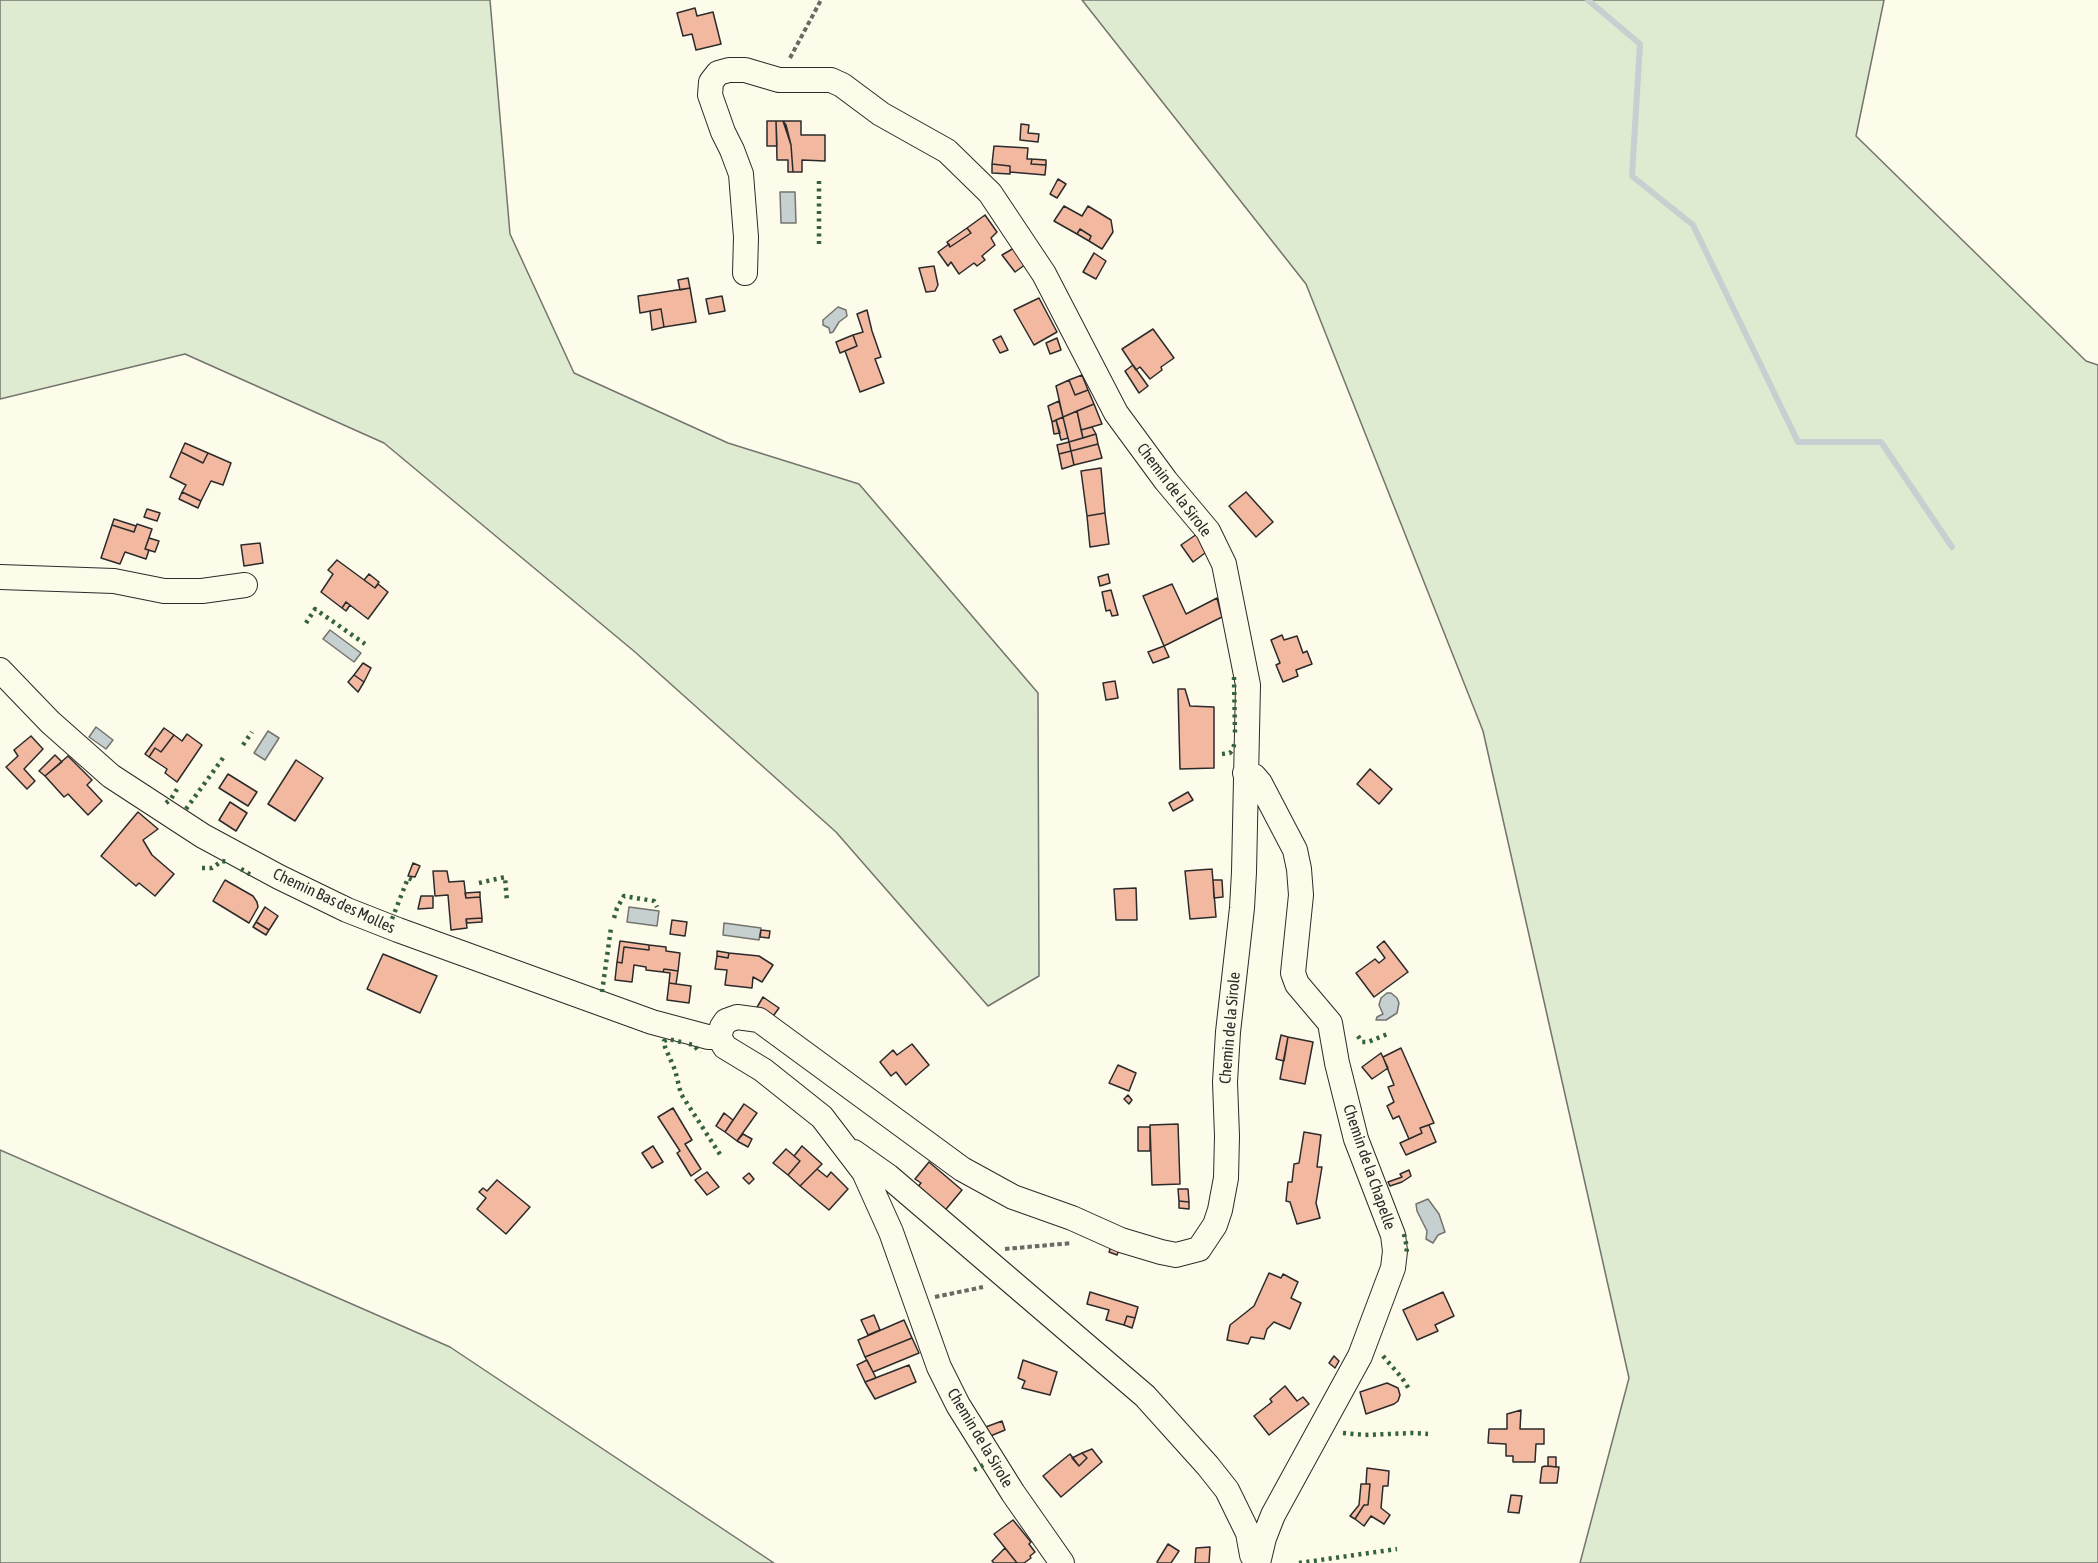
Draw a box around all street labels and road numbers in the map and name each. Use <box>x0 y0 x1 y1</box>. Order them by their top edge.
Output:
street label: Chemin de la Sirole <box>1133 439 1215 541</box>
street label: Chemin Bas des Molles <box>270 864 398 938</box>
street label: Chemin de la Sirole <box>1216 971 1244 1085</box>
street label: Chemin de la Chapelle <box>1339 1102 1399 1232</box>
street label: Chemin de la Sirole <box>943 1385 1017 1491</box>

